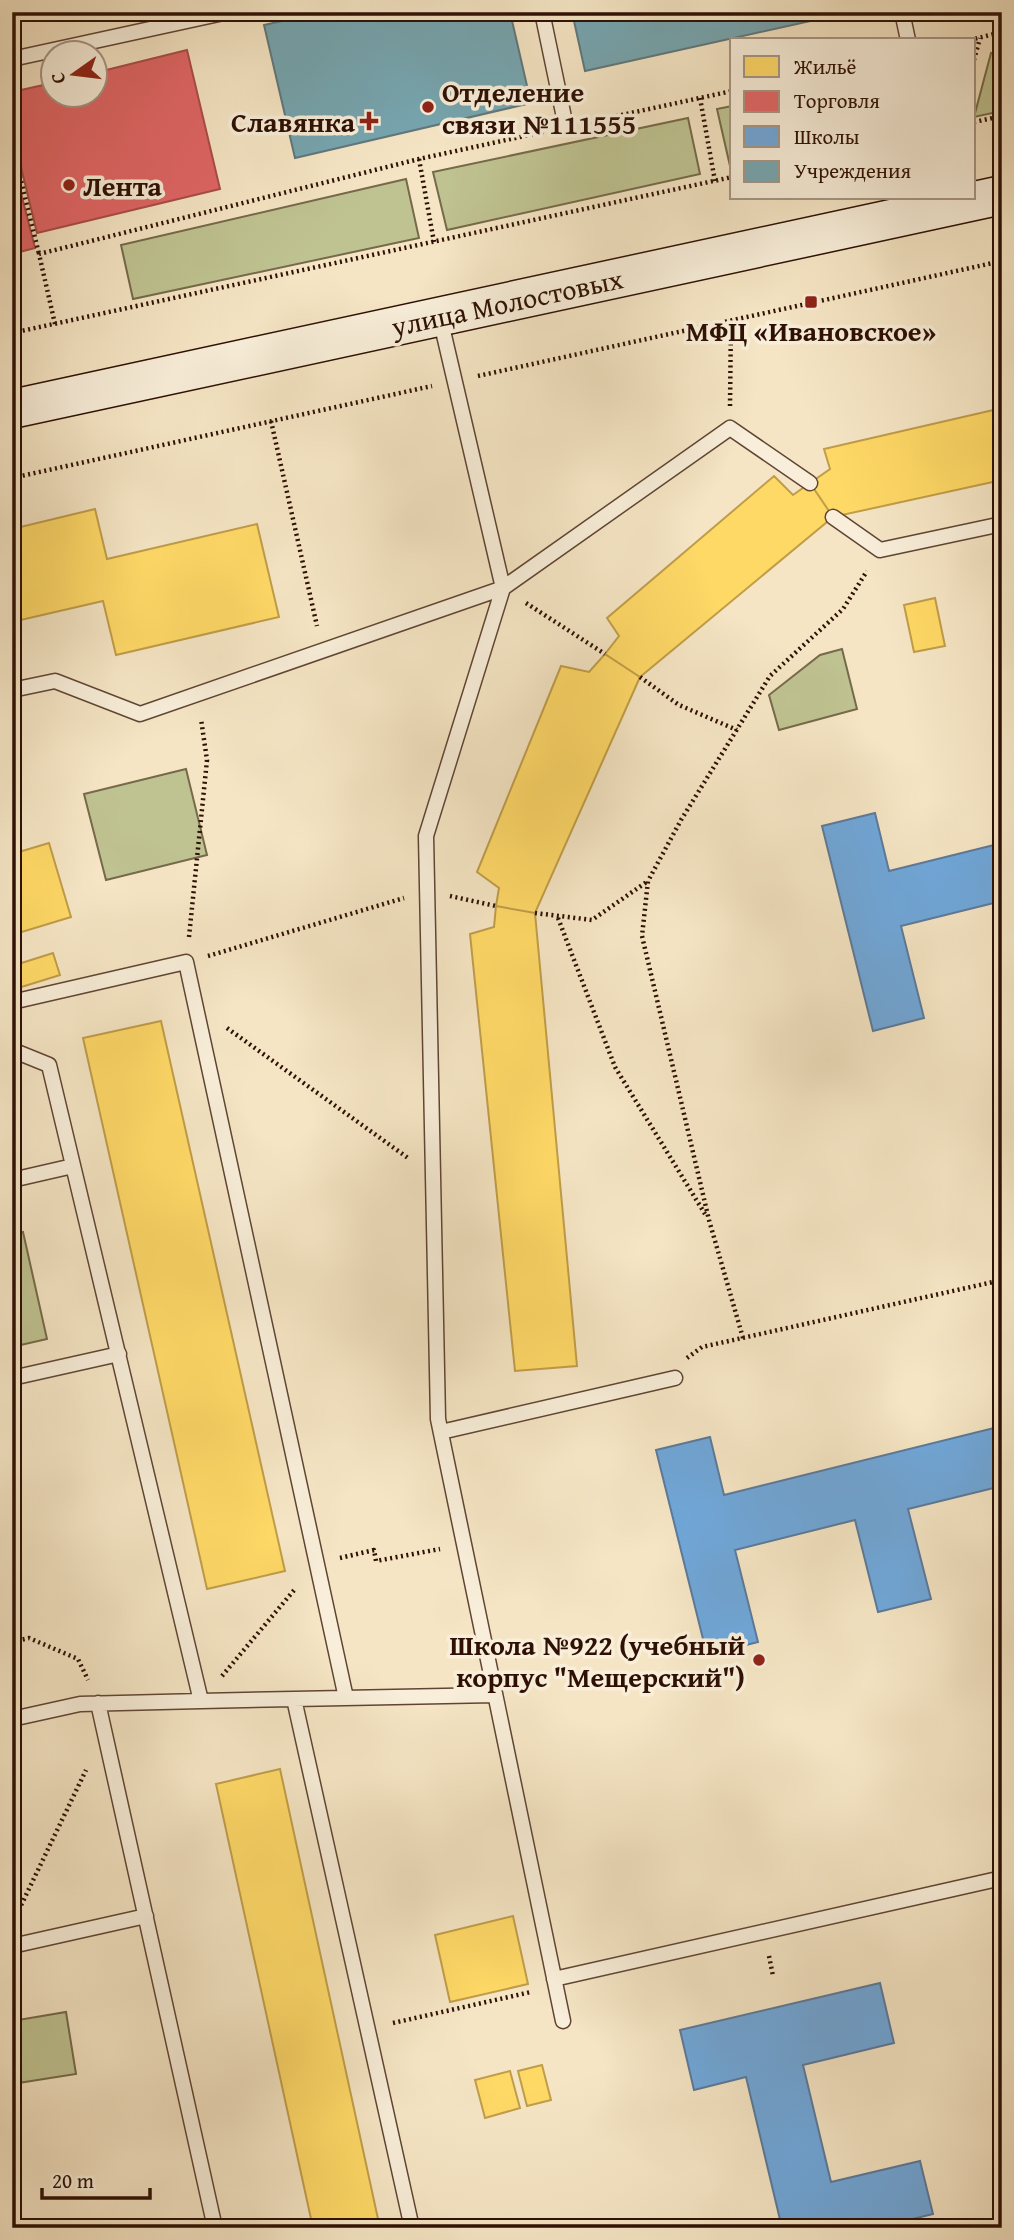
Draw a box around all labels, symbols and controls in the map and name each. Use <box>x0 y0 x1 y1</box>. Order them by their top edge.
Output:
north arrow <box>38 38 108 108</box>
legend <box>730 38 976 200</box>
text: Жильё <box>793 51 857 82</box>
text: С <box>43 69 72 87</box>
place label: Отделение связи №111555 <box>442 71 636 144</box>
text: Торговля <box>794 85 880 116</box>
marker: Отделение связи №111555 <box>420 99 436 115</box>
place label: Славянка <box>231 101 356 142</box>
marker: Славянка <box>361 113 377 129</box>
text: Школы <box>794 121 860 152</box>
text: Учреждения <box>794 155 912 186</box>
place label: Лента <box>83 165 163 206</box>
marker: Лента <box>61 177 77 193</box>
street label: улица Молостовых <box>387 257 627 347</box>
marker: МФЦ «Ивановское» <box>803 294 819 310</box>
place label: МФЦ «Ивановское» <box>686 310 936 351</box>
place label: Школа №922 (учебный корпус "Мещерский") <box>450 1624 745 1697</box>
marker: Школа №922 (учебный корпус "Мещерский") <box>751 1652 767 1668</box>
scale bar <box>42 2156 150 2200</box>
text: 20 m <box>52 2165 94 2196</box>

